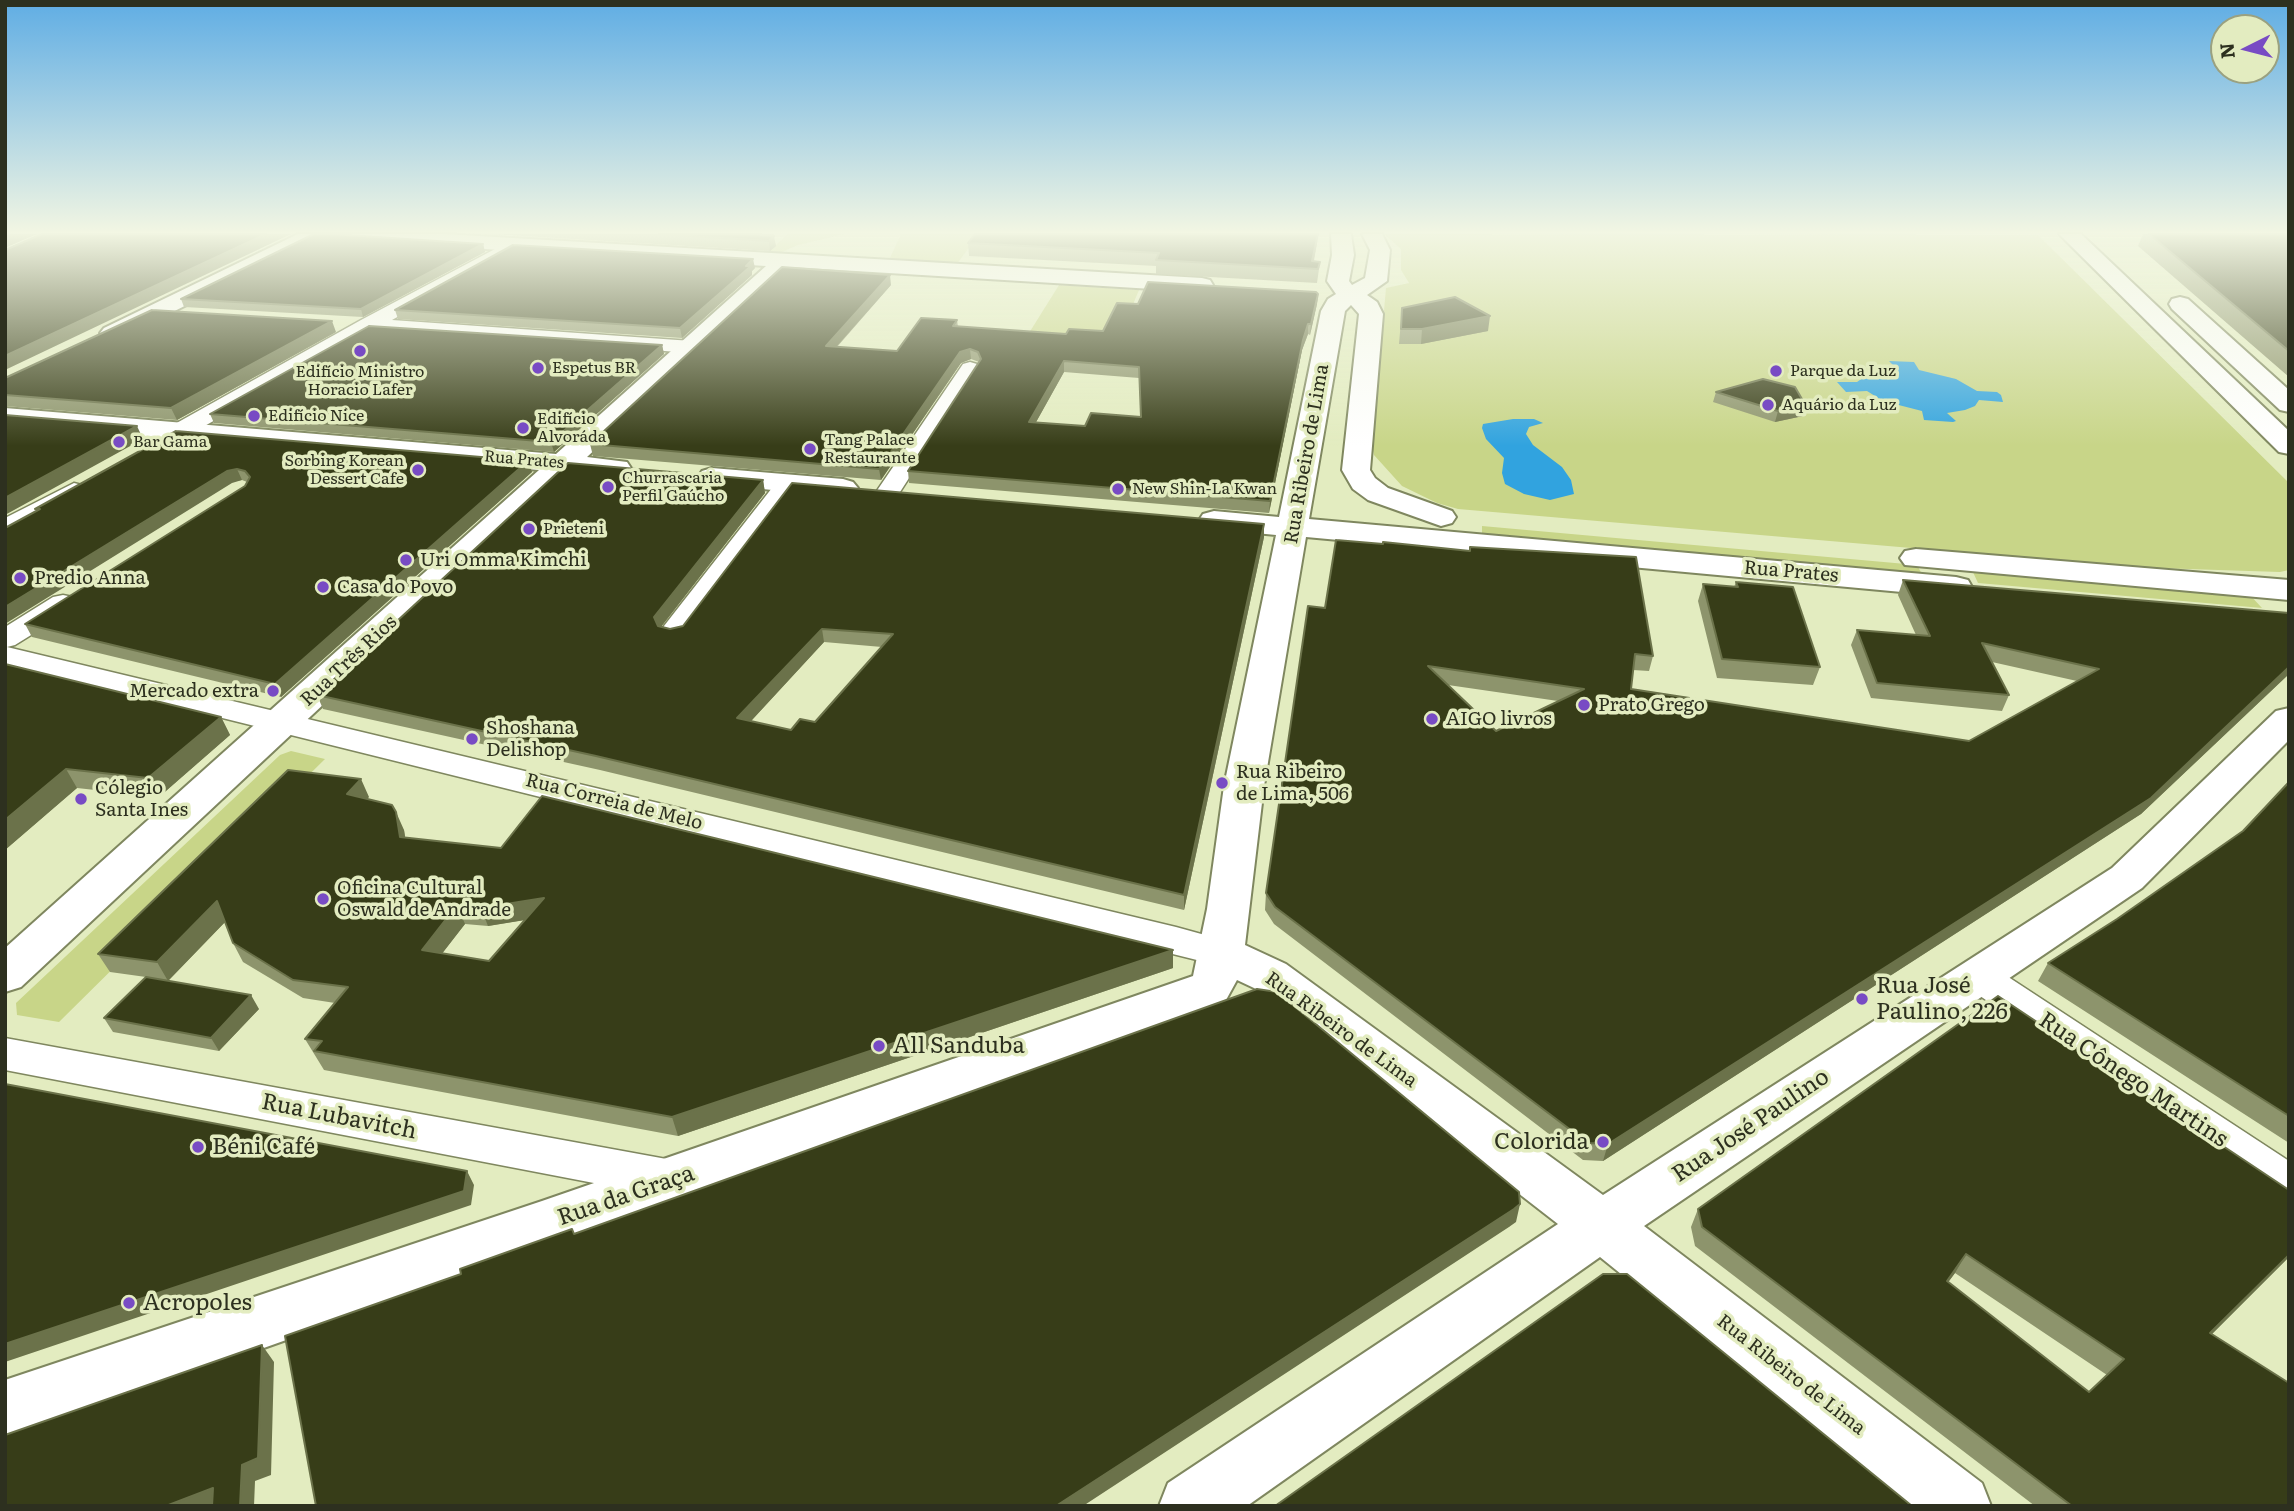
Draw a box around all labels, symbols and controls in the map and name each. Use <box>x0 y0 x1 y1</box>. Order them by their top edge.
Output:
north arrow <box>2210 14 2280 84</box>
text: N <box>2211 42 2241 60</box>
marker: Edifício Ministro Horacio Lafer <box>352 343 368 359</box>
place label: Espetus BR <box>552 358 636 378</box>
marker: Espetus BR <box>530 360 546 376</box>
place label: Parque da Luz <box>1790 361 1896 381</box>
place label: Edifício Ministro Horacio Lafer <box>296 362 424 400</box>
street label: Rua Ribeiro de Lima <box>1280 362 1334 546</box>
marker: Parque da Luz <box>1768 363 1784 379</box>
place label: Aquário da Luz <box>1782 395 1897 415</box>
marker: Aquário da Luz <box>1760 397 1776 413</box>
place label: Edifício Nice <box>268 406 364 426</box>
marker: Edifício Nice <box>246 408 262 424</box>
place label: Edifício Alvoráda <box>537 409 606 447</box>
marker: Edifício Alvoráda <box>515 420 531 436</box>
place label: Tang Palace Restaurante <box>824 430 916 468</box>
place label: Bar Gama <box>133 432 207 452</box>
marker: Bar Gama <box>111 434 127 450</box>
marker: Tang Palace Restaurante <box>802 441 818 457</box>
street label: Rua Prates <box>483 447 565 473</box>
place label: Sorbing Korean Dessert Cafe <box>284 451 404 489</box>
marker: Sorbing Korean Dessert Cafe <box>410 462 426 478</box>
place label: Churrascaria Perfil Gaúcho <box>622 468 724 506</box>
marker: Churrascaria Perfil Gaúcho <box>600 479 616 495</box>
place label: New Shin-La Kwan <box>1132 479 1277 499</box>
marker: New Shin-La Kwan <box>1110 481 1126 497</box>
place label: Prieteni <box>543 519 604 539</box>
marker: Prieteni <box>521 521 537 537</box>
place label: Uri Omma Kimchi <box>420 549 586 571</box>
marker: Uri Omma Kimchi <box>398 552 414 568</box>
street label: Rua Prates <box>1743 557 1839 587</box>
place label: Predio Anna <box>34 567 146 589</box>
marker: Predio Anna <box>12 570 28 586</box>
place label: Casa do Povo <box>337 576 453 598</box>
marker: Casa do Povo <box>315 579 331 595</box>
street label: Rua Três Rios <box>296 611 402 711</box>
place label: Mercado extra <box>129 680 259 702</box>
marker: Mercado extra <box>265 683 281 699</box>
place label: Prato Grego <box>1598 694 1705 716</box>
marker: Prato Grego <box>1576 697 1592 713</box>
place label: AIGO livros <box>1446 708 1552 730</box>
marker: AIGO livros <box>1424 711 1440 727</box>
place label: Shoshana Delishop <box>486 717 575 761</box>
marker: Shoshana Delishop <box>464 731 480 747</box>
place label: Rua Ribeiro de Lima, 506 <box>1236 761 1349 805</box>
street label: Rua Correia de Melo <box>523 769 705 835</box>
marker: Rua Ribeiro de Lima, 506 <box>1214 775 1230 791</box>
place label: Cólegio Santa Ines <box>95 777 188 821</box>
marker: Cólegio Santa Ines <box>73 791 89 807</box>
place label: Oficina Cultural Oswald de Andrade <box>337 877 511 921</box>
marker: Oficina Cultural Oswald de Andrade <box>315 891 331 907</box>
street label: Rua Ribeiro de Lima <box>1261 967 1421 1093</box>
place label: Rua José Paulino, 226 <box>1876 972 2008 1026</box>
marker: Rua José Paulino, 226 <box>1854 991 1870 1007</box>
street label: Rua Cônego Martins <box>2033 1006 2233 1154</box>
place label: All Sanduba <box>893 1032 1025 1060</box>
marker: All Sanduba <box>871 1038 887 1054</box>
street label: Rua José Paulino <box>1667 1063 1835 1189</box>
street label: Rua Lubavitch <box>259 1088 419 1146</box>
place label: Colorida <box>1494 1128 1589 1156</box>
place label: Béni Café <box>212 1133 315 1161</box>
marker: Colorida <box>1595 1134 1611 1150</box>
marker: Béni Café <box>190 1139 206 1155</box>
street label: Rua da Graça <box>554 1160 698 1232</box>
place label: Acropoles <box>143 1289 252 1317</box>
marker: Acropoles <box>121 1295 137 1311</box>
street label: Rua Ribeiro de Lima <box>1712 1310 1870 1440</box>

